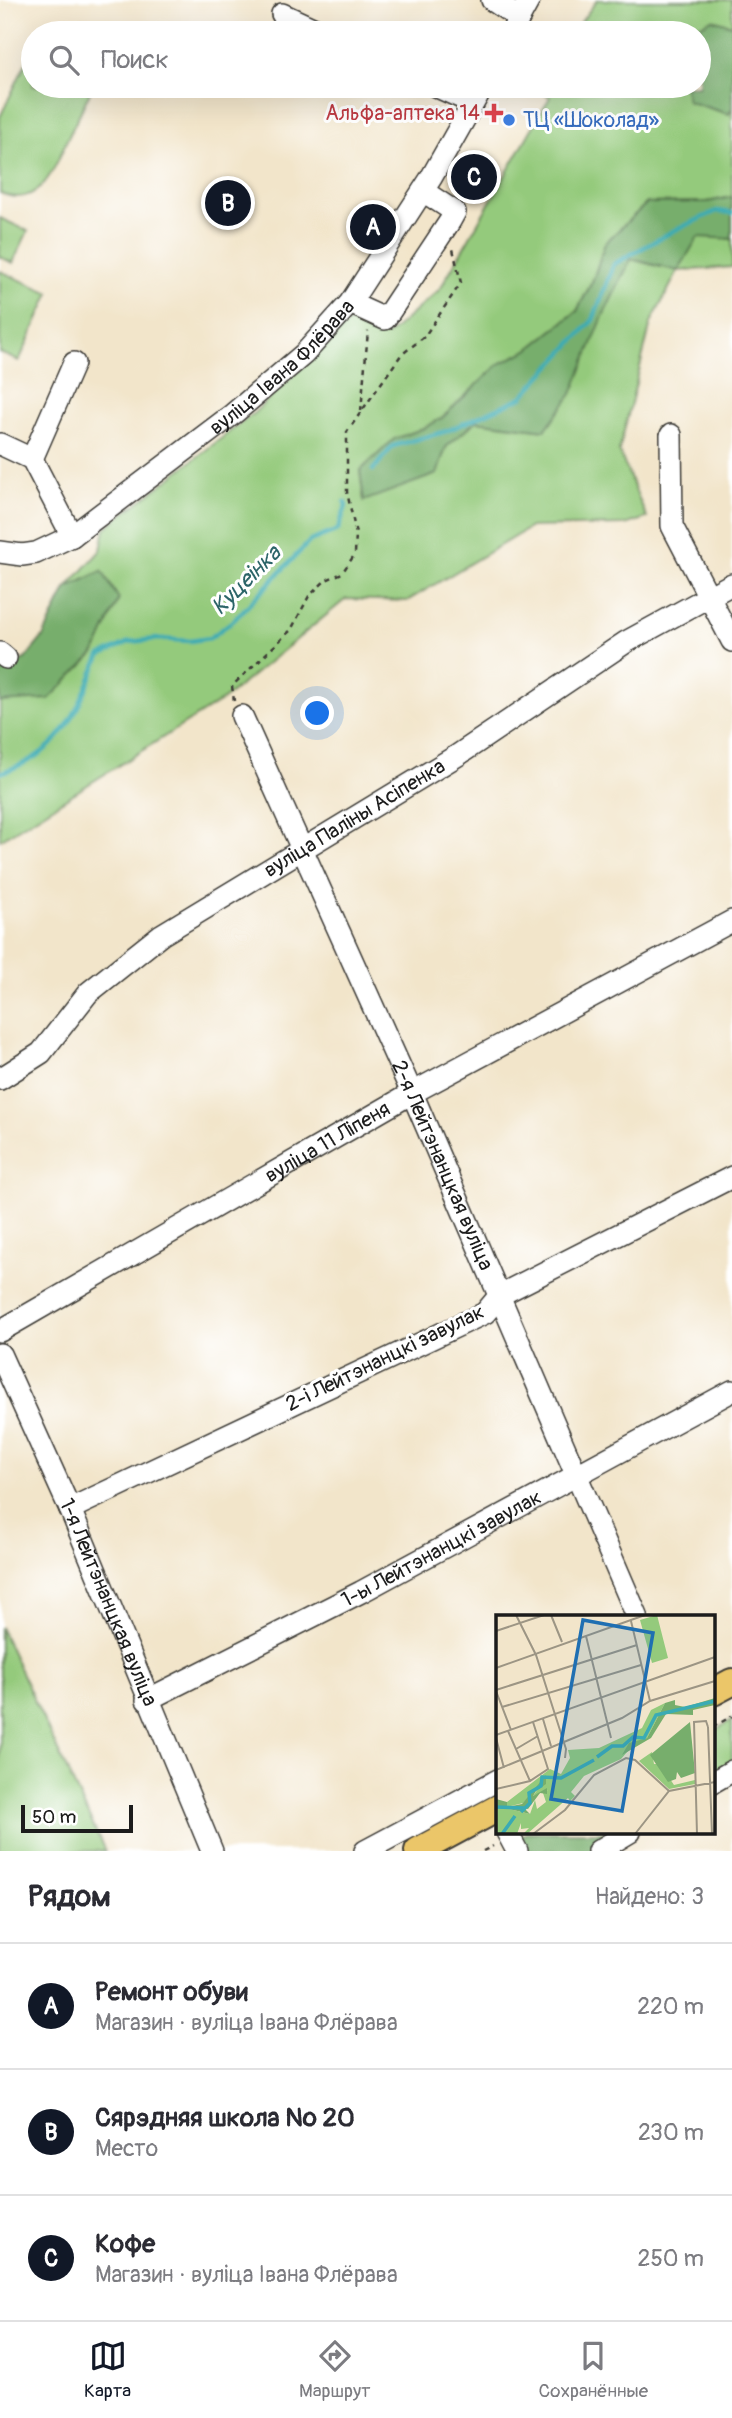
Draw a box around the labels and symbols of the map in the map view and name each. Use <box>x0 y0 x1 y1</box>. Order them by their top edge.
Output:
place label: Альфа-аптека 14 <box>325 100 480 127</box>
marker: Альфа-аптека 14 <box>486 105 502 121</box>
place label: ТЦ «Шоколад» <box>523 107 660 134</box>
marker: ТЦ «Шоколад» <box>501 112 517 128</box>
pin: C <box>451 151 497 203</box>
pin: B <box>205 177 251 229</box>
pin: A <box>350 201 396 253</box>
street label: вуліца Івана Флёрава <box>204 294 360 441</box>
water label: Куцеінка <box>205 538 288 621</box>
your location <box>300 696 334 730</box>
street label: вуліца Паліны Асіпенка <box>259 753 450 883</box>
street label: 2-я Лейтэнанцкая вуліца <box>385 1056 500 1274</box>
street label: вуліца 11 Ліпеня <box>260 1095 395 1189</box>
street label: 2-і Лейтэнанцкі завулак <box>281 1298 489 1418</box>
street label: 1-ы Лейтэнанцкі завулак <box>336 1483 546 1613</box>
street label: 1-я Лейтэнанцкая вуліца <box>53 1494 164 1710</box>
inset map <box>496 1615 714 1834</box>
scale bar <box>21 1802 133 1834</box>

